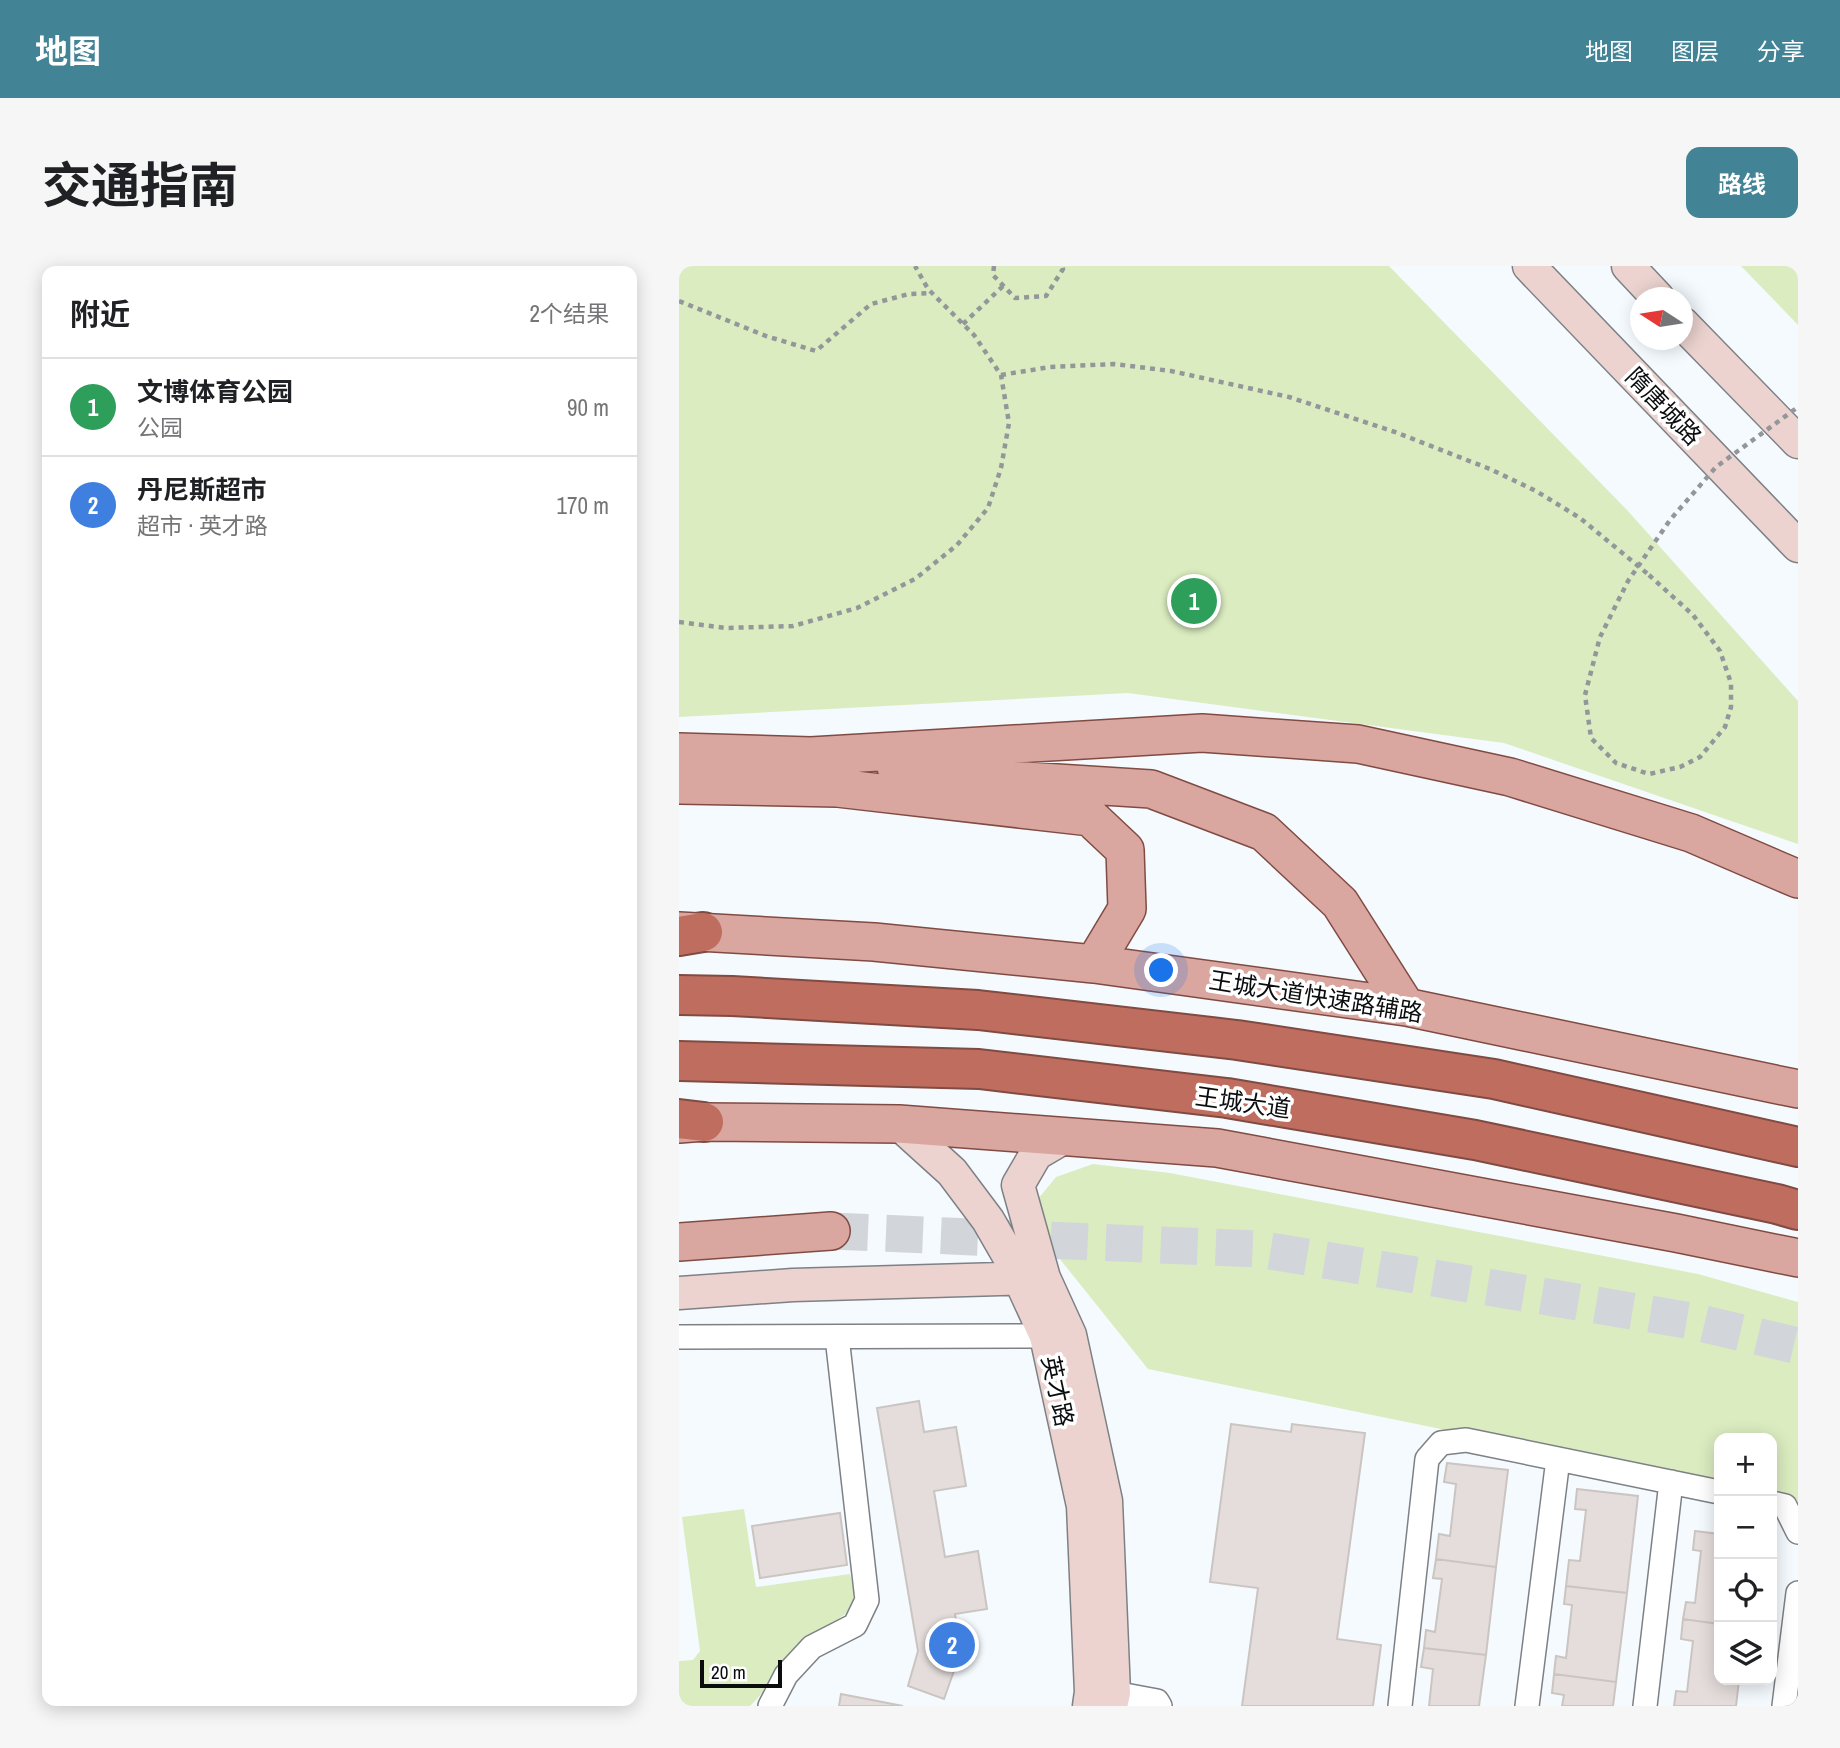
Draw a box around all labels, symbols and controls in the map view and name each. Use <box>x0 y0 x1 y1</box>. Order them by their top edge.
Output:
text: 地图 <box>35 29 101 73</box>
text: 地图 <box>1585 35 1633 67</box>
text: 图层 <box>1671 35 1719 67</box>
text: 分享 <box>1757 35 1805 67</box>
button: 路线 <box>1686 147 1798 218</box>
text: 交通指南 <box>42 152 238 218</box>
north arrow <box>1630 287 1693 350</box>
text: 附近 <box>70 294 130 334</box>
text: 2个结果 <box>530 298 609 329</box>
street label: 隋唐城路 <box>1619 360 1709 452</box>
text: 文博体育公园 <box>137 374 293 409</box>
text: 1 <box>88 392 98 423</box>
text: 90 m <box>567 392 609 423</box>
text: 公园 <box>137 412 183 443</box>
text: 丹尼斯超市 <box>137 472 267 507</box>
text: 2 <box>88 490 98 521</box>
text: 170 m <box>557 490 609 521</box>
text: 超市 · 英才路 <box>137 510 268 541</box>
pin: 1 <box>1171 575 1217 627</box>
your location <box>1144 953 1178 987</box>
street label: 王城大道快速路辅路 <box>1207 963 1425 1029</box>
street label: 王城大道 <box>1193 1079 1293 1125</box>
street label: 英才路 <box>1035 1352 1081 1430</box>
map controls <box>1714 1433 1777 1685</box>
button: + <box>1714 1433 1777 1496</box>
button: − <box>1714 1496 1777 1559</box>
button: locate <box>1714 1559 1777 1622</box>
pin: 2 <box>929 1619 975 1671</box>
button: layers <box>1714 1622 1777 1685</box>
scale bar <box>700 1657 782 1689</box>
text: 20 m <box>711 1659 746 1685</box>

